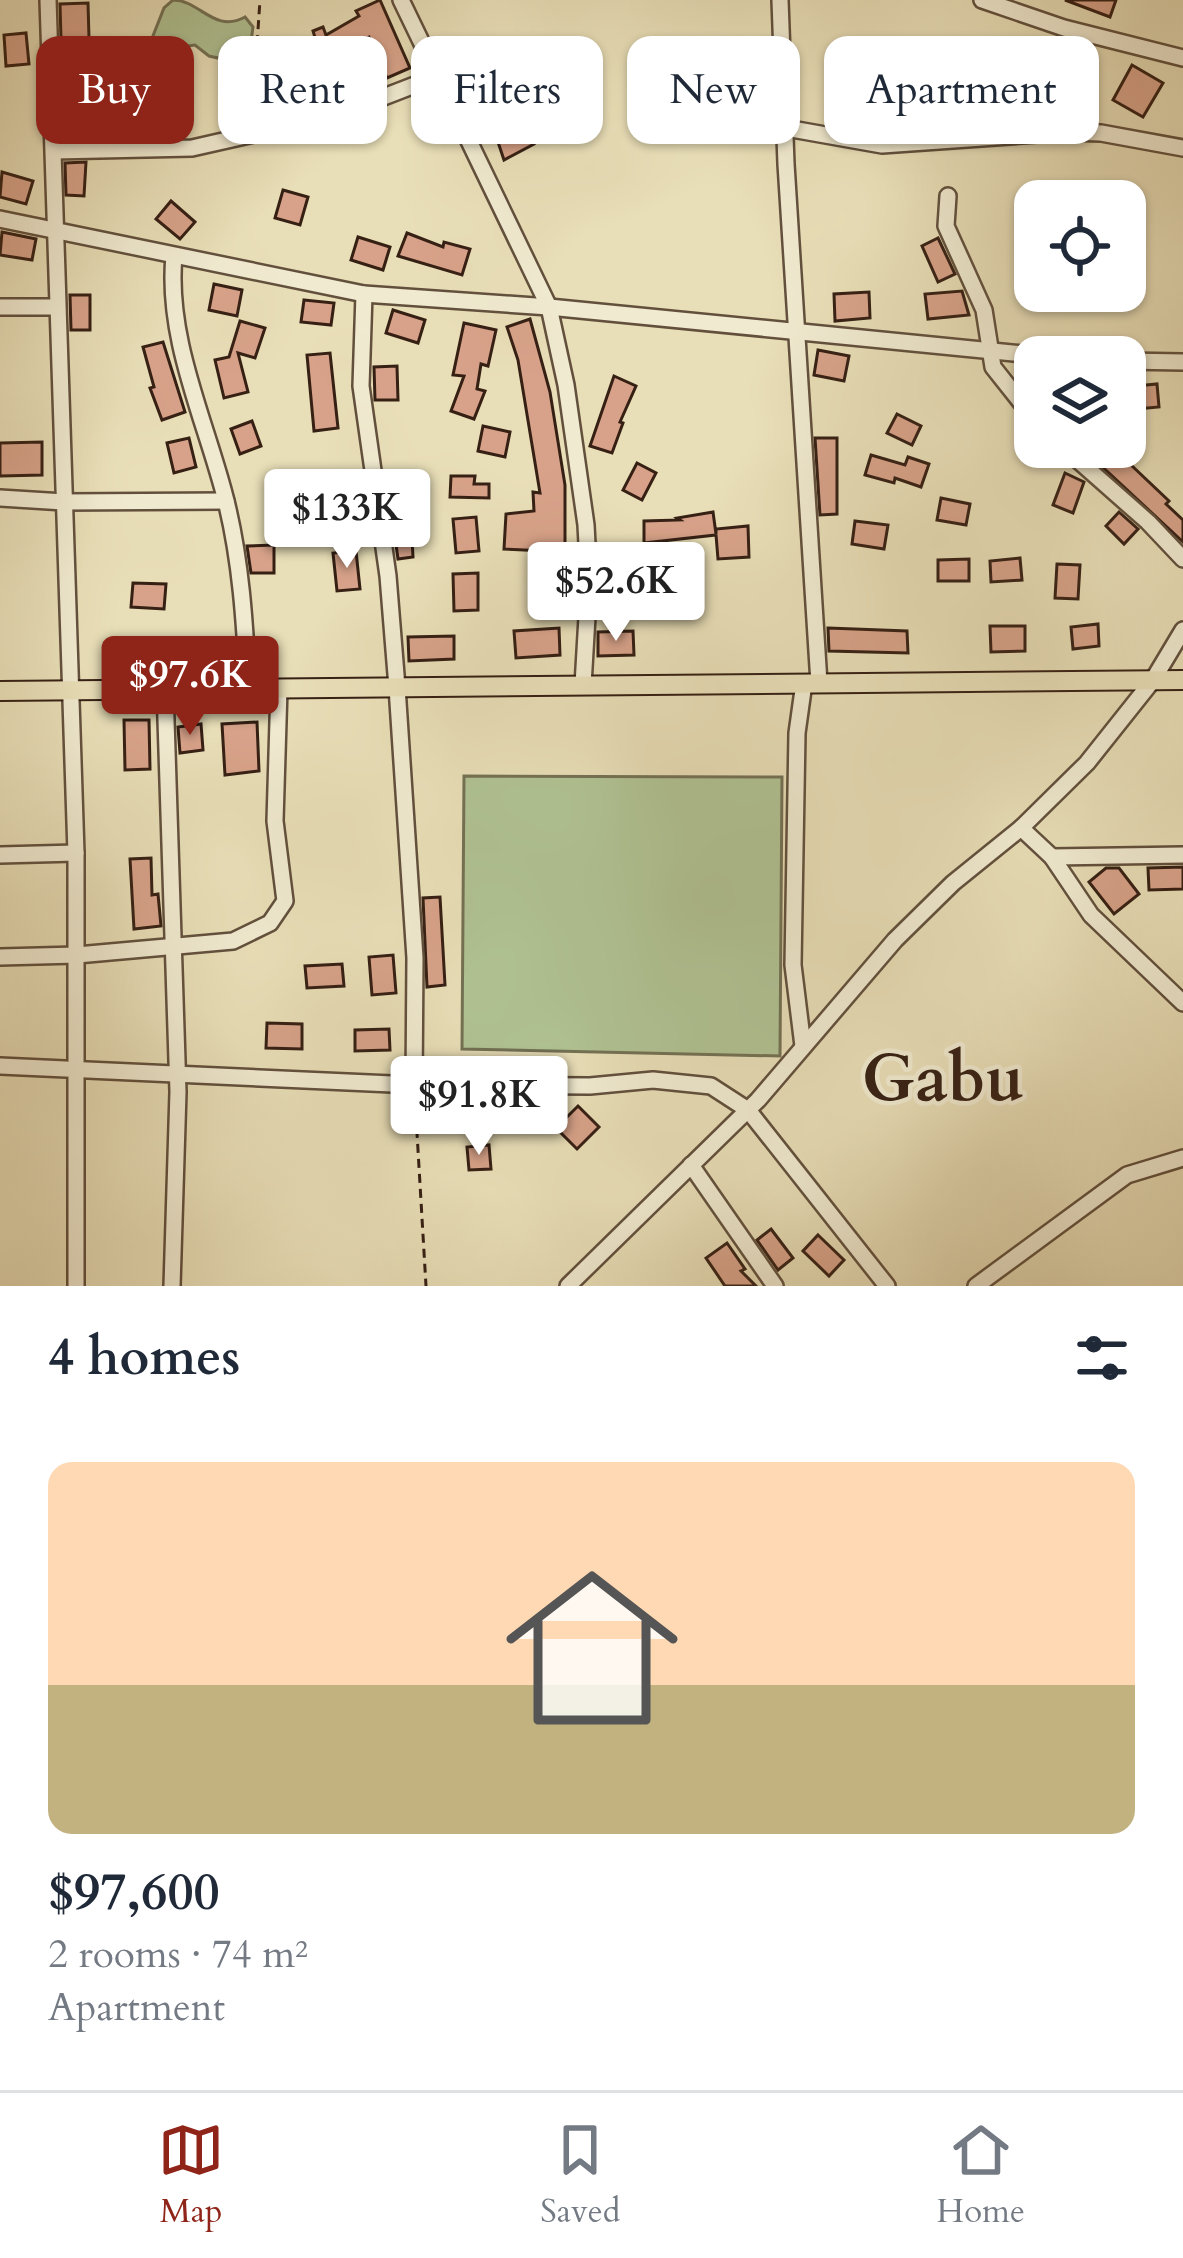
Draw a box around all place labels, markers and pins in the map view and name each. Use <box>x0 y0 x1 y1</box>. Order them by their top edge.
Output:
pin: $133K <box>263 469 431 571</box>
pin: $52.6K <box>518 542 714 644</box>
pin: $97.6K <box>92 636 288 738</box>
pin: $91.8K <box>381 1056 577 1158</box>

